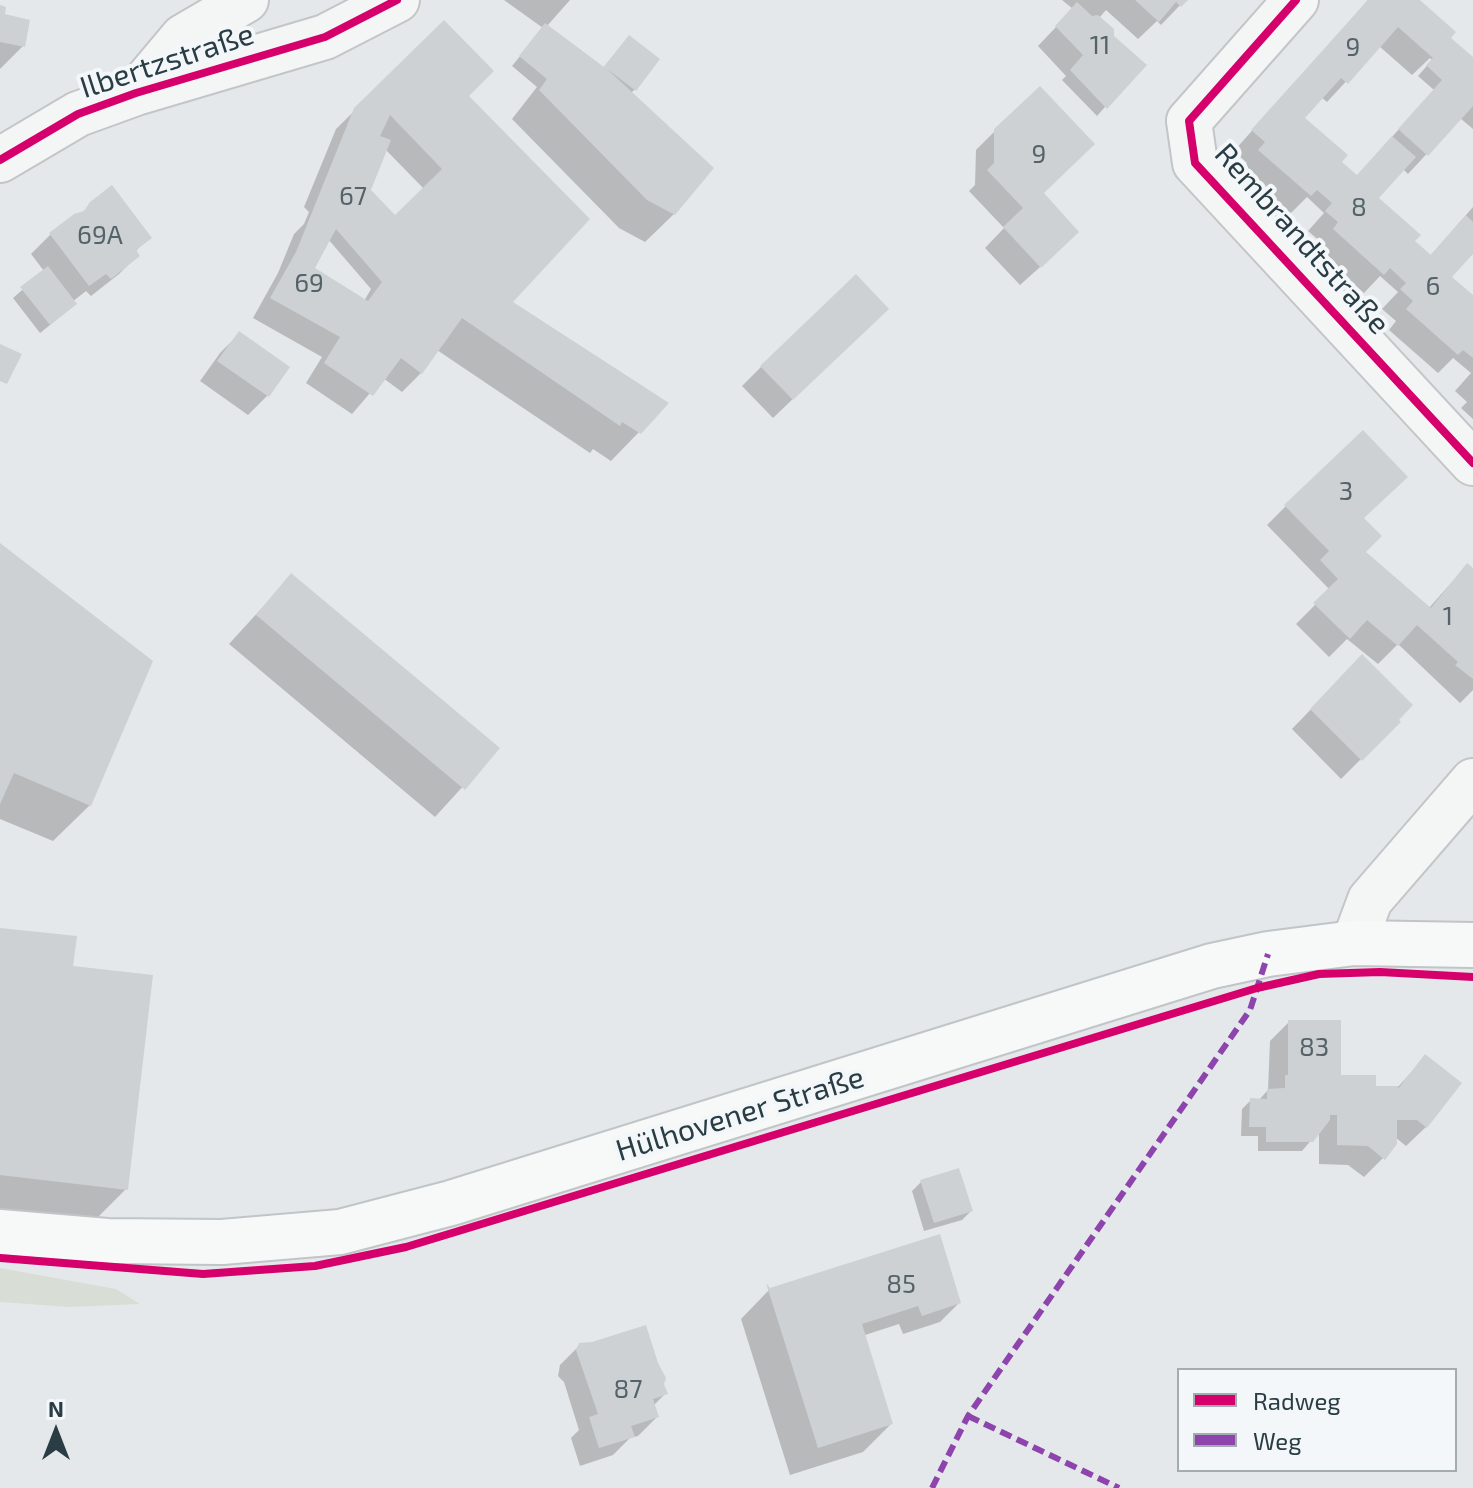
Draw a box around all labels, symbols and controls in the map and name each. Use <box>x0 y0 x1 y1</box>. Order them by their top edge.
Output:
street label: Ilbertzstraße <box>76 16 258 106</box>
house number: 11 <box>1090 29 1110 61</box>
house number: 9 <box>1346 31 1360 63</box>
street label: Rembrandtstraße <box>1207 136 1397 342</box>
house number: 9 <box>1032 138 1046 170</box>
house number: 67 <box>339 180 367 212</box>
house number: 8 <box>1351 191 1367 223</box>
house number: 69A <box>77 219 123 251</box>
house number: 69 <box>294 267 324 299</box>
house number: 6 <box>1426 270 1440 302</box>
house number: 3 <box>1339 475 1353 507</box>
house number: 1 <box>1443 600 1453 632</box>
house number: 83 <box>1299 1031 1329 1063</box>
street label: Hülhovener Straße <box>612 1059 868 1169</box>
house number: 85 <box>886 1268 916 1300</box>
legend <box>1177 1368 1457 1472</box>
house number: 87 <box>613 1373 643 1405</box>
text: Radweg <box>1253 1386 1341 1415</box>
north arrow <box>16 1392 96 1472</box>
text: N <box>48 1395 64 1421</box>
text: Weg <box>1253 1426 1302 1455</box>

